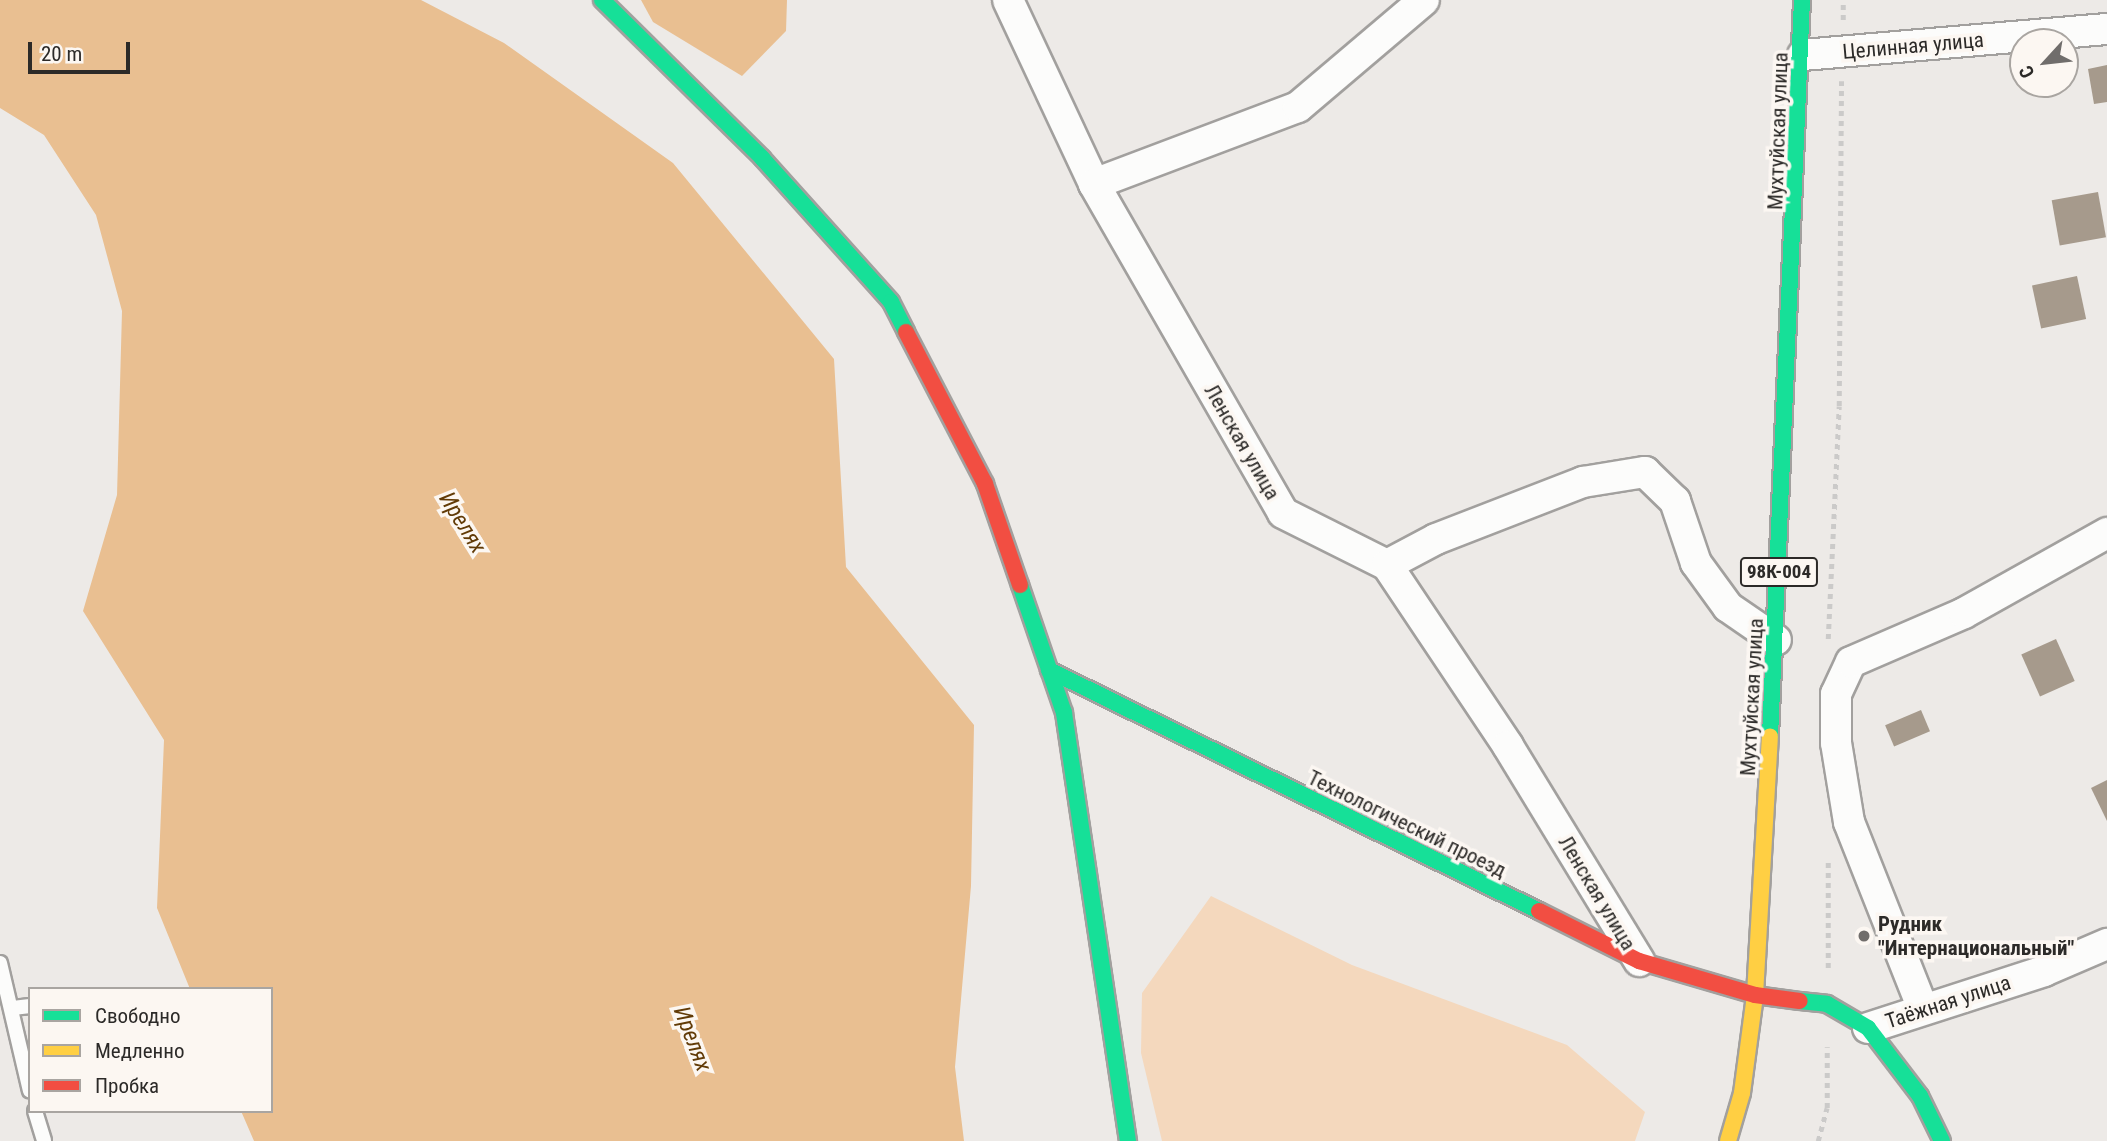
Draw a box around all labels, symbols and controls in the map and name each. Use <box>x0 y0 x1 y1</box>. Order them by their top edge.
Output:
street label: Целинная улица <box>1841 27 1985 65</box>
scale bar <box>32 28 133 72</box>
north arrow <box>2009 28 2079 98</box>
text: 20 m <box>41 42 82 66</box>
street label: Мухтуйская улица <box>1763 52 1793 210</box>
text: С <box>2014 62 2039 82</box>
street label: Ленская улица <box>1199 380 1285 504</box>
water label: Ирелях <box>432 487 492 559</box>
road number: 98К-004 <box>1739 556 1819 587</box>
street label: Мухтуйская улица <box>1735 617 1769 777</box>
street label: Технологический проезд <box>1304 765 1510 883</box>
street label: Ленская улица <box>1553 831 1641 955</box>
place label: Рудник "Интернациональный" <box>1878 911 2074 961</box>
marker: Рудник "Интернациональный" <box>1856 928 1872 944</box>
street label: Таёжная улица <box>1882 970 2014 1034</box>
legend <box>28 987 273 1113</box>
water label: Ирелях <box>667 1003 717 1075</box>
text: Свободно <box>95 1004 181 1028</box>
text: Медленно <box>95 1039 184 1063</box>
text: Пробка <box>95 1074 159 1098</box>

